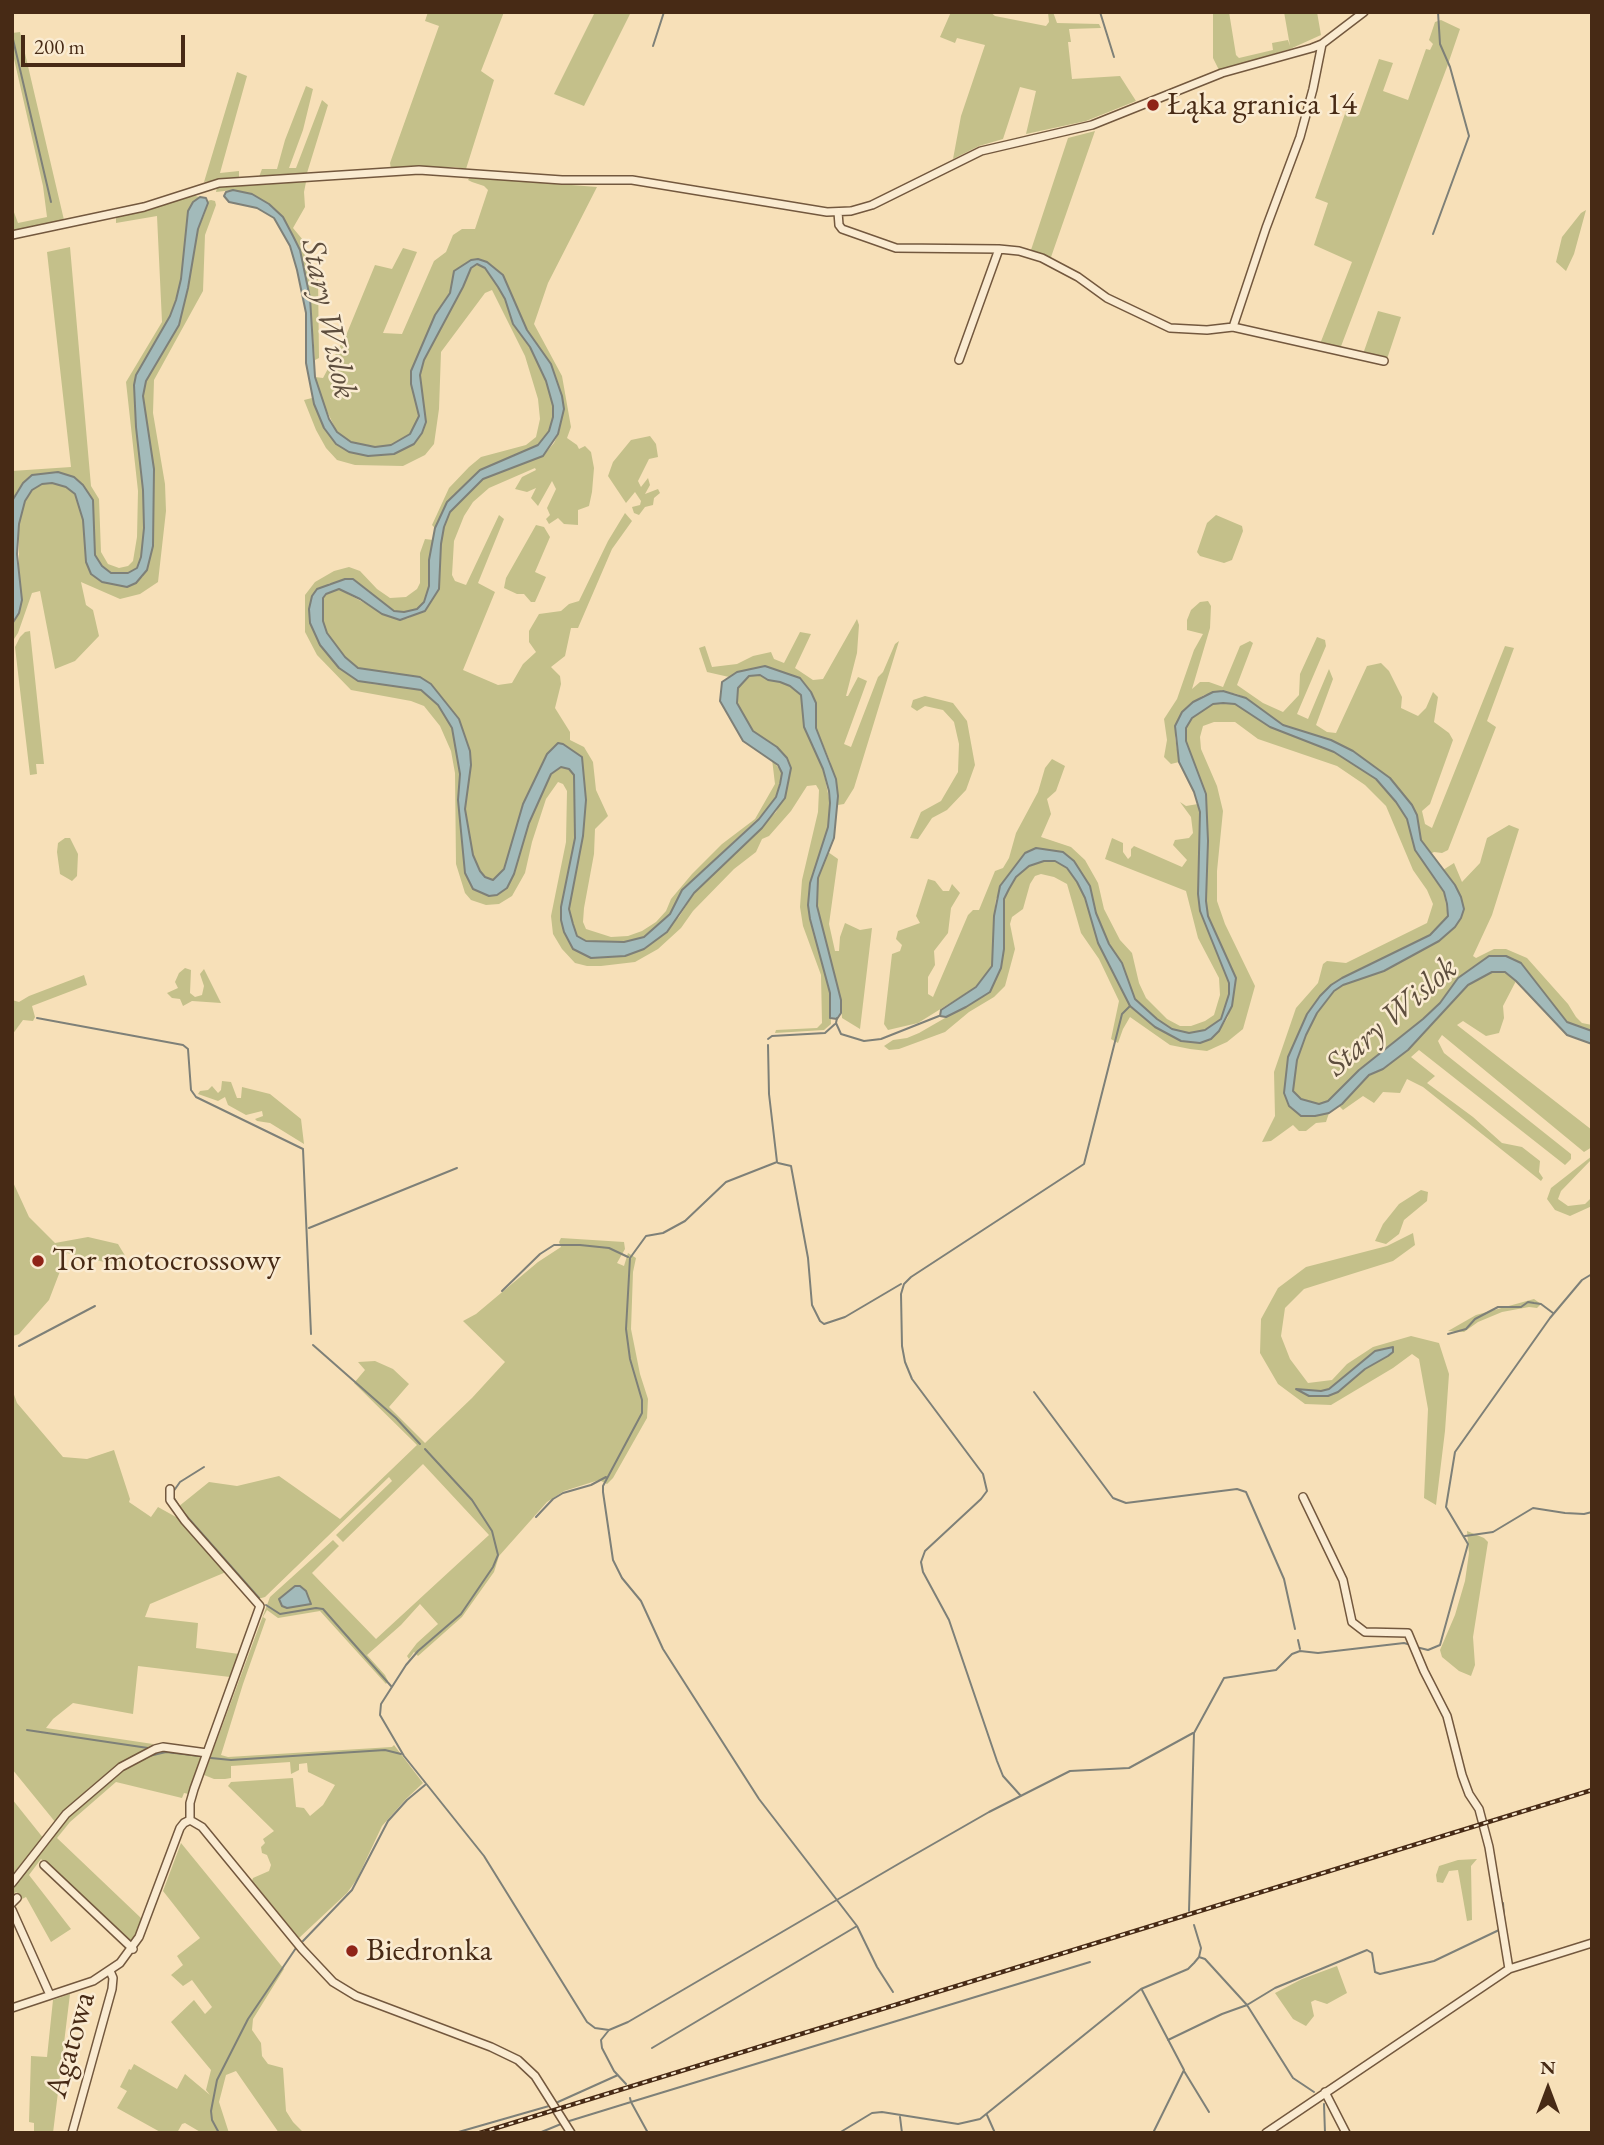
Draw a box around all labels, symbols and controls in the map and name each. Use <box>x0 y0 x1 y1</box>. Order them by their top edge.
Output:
scale bar <box>24 21 189 65</box>
text: 200 m <box>34 33 85 60</box>
place label: Łąka granica 14 <box>1167 86 1357 124</box>
marker: Łąka granica 14 <box>1145 97 1161 113</box>
water label: Stary Wislok <box>292 236 364 402</box>
water label: Stary Wislok <box>1318 949 1466 1085</box>
place label: Tor motocrossowy <box>52 1242 281 1280</box>
marker: Tor motocrossowy <box>30 1253 46 1269</box>
place label: Biedronka <box>366 1932 492 1970</box>
marker: Biedronka <box>344 1943 360 1959</box>
street label: Agatowa <box>38 1988 104 2102</box>
north arrow <box>1513 2054 1583 2124</box>
text: N <box>1540 2055 1556 2080</box>

